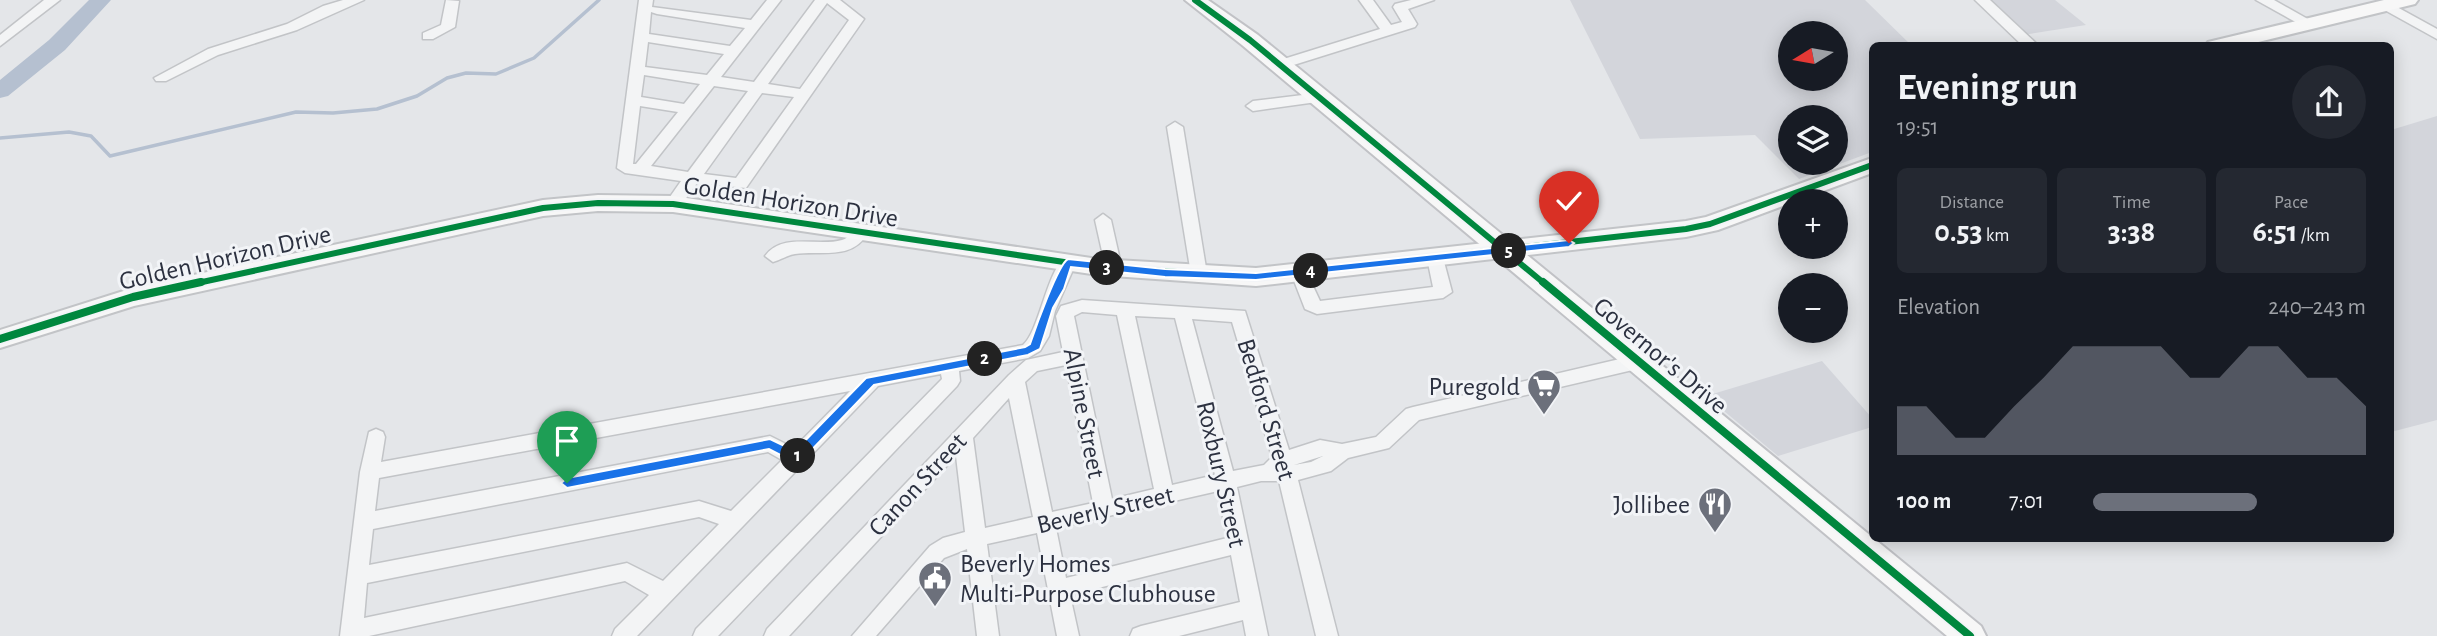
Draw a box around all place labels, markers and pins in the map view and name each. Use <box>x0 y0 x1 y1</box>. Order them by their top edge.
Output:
pin <box>1539 171 1599 243</box>
pin: 5 <box>1492 233 1526 268</box>
pin: 3 <box>1090 250 1124 286</box>
pin: 4 <box>1294 254 1328 288</box>
pin: 2 <box>968 342 1002 376</box>
supermarket icon: Puregold <box>1525 367 1563 416</box>
place label: Puregold <box>1428 374 1520 400</box>
pin <box>537 411 597 483</box>
pin: 1 <box>780 438 816 474</box>
restaurant icon: Jollibee <box>1696 485 1734 534</box>
place label: Jollibee <box>1613 492 1690 518</box>
place label: Beverly Homes Multi-Purpose Clubhouse <box>960 551 1216 607</box>
public building icon: Beverly Homes Multi-Purpose Clubhouse <box>916 559 954 608</box>

